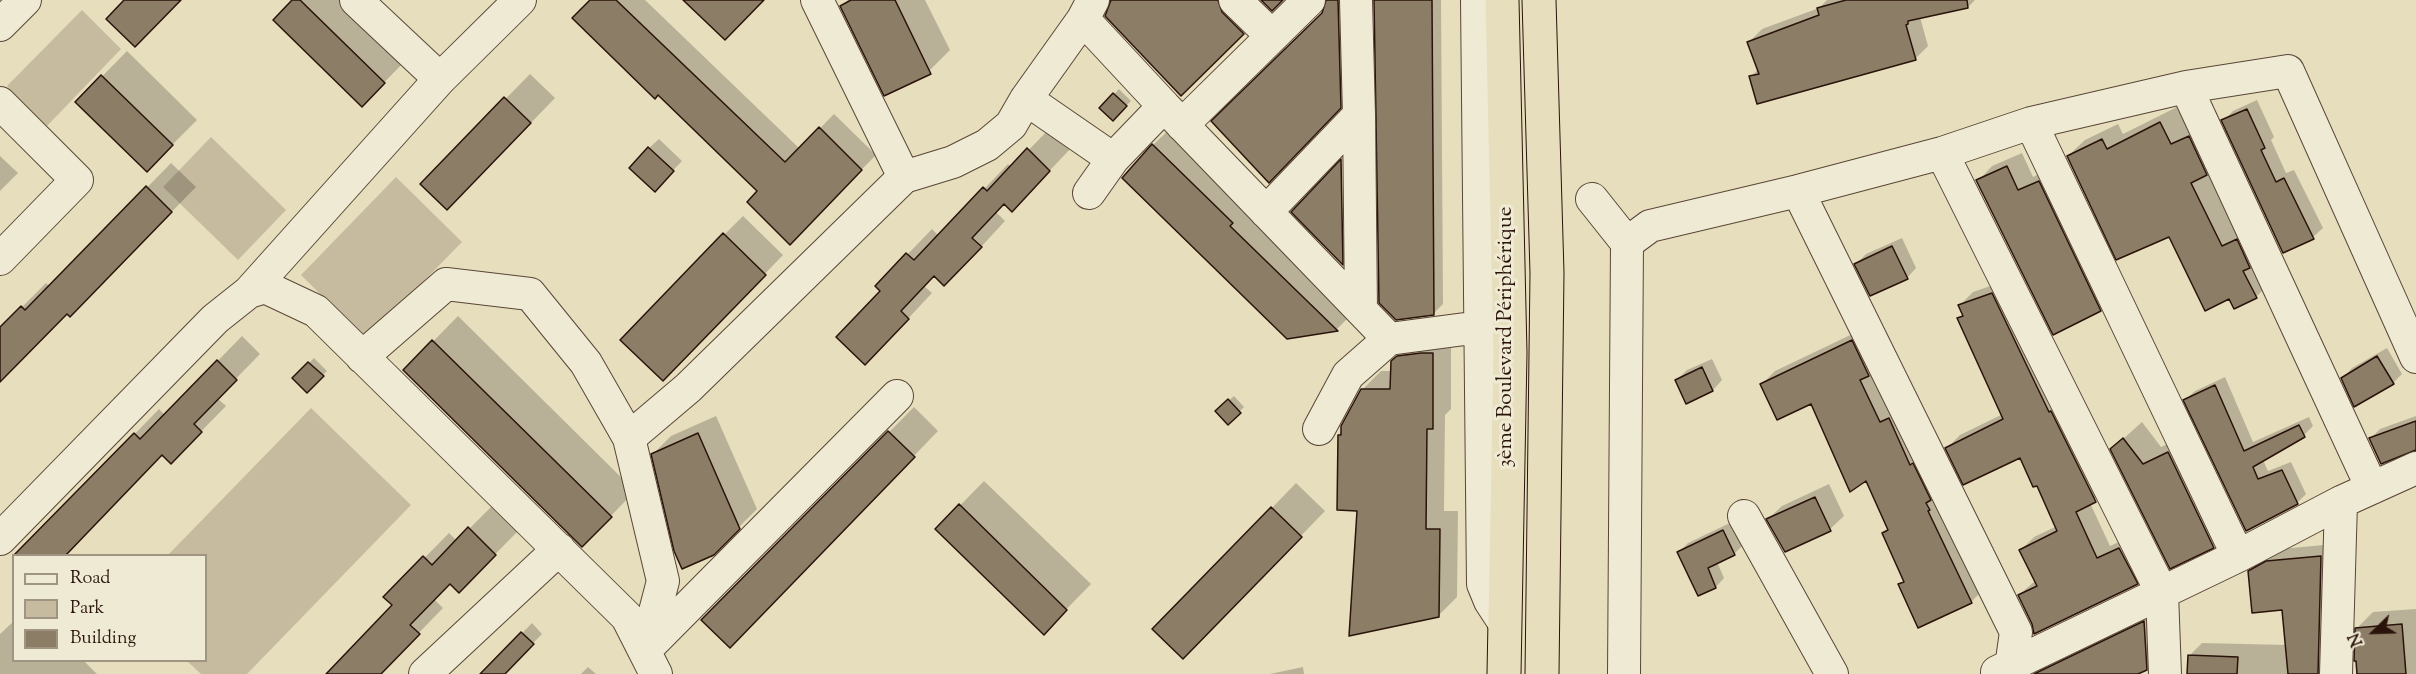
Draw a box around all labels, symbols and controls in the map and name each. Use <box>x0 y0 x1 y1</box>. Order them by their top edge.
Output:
street label: 3ème Boulevard Périphérique <box>1494 206 1520 468</box>
legend <box>12 554 207 662</box>
text: Road <box>70 566 110 592</box>
text: Park <box>70 596 104 622</box>
north arrow <box>2344 602 2404 662</box>
text: Building <box>70 626 136 652</box>
text: N <box>2344 629 2370 650</box>

